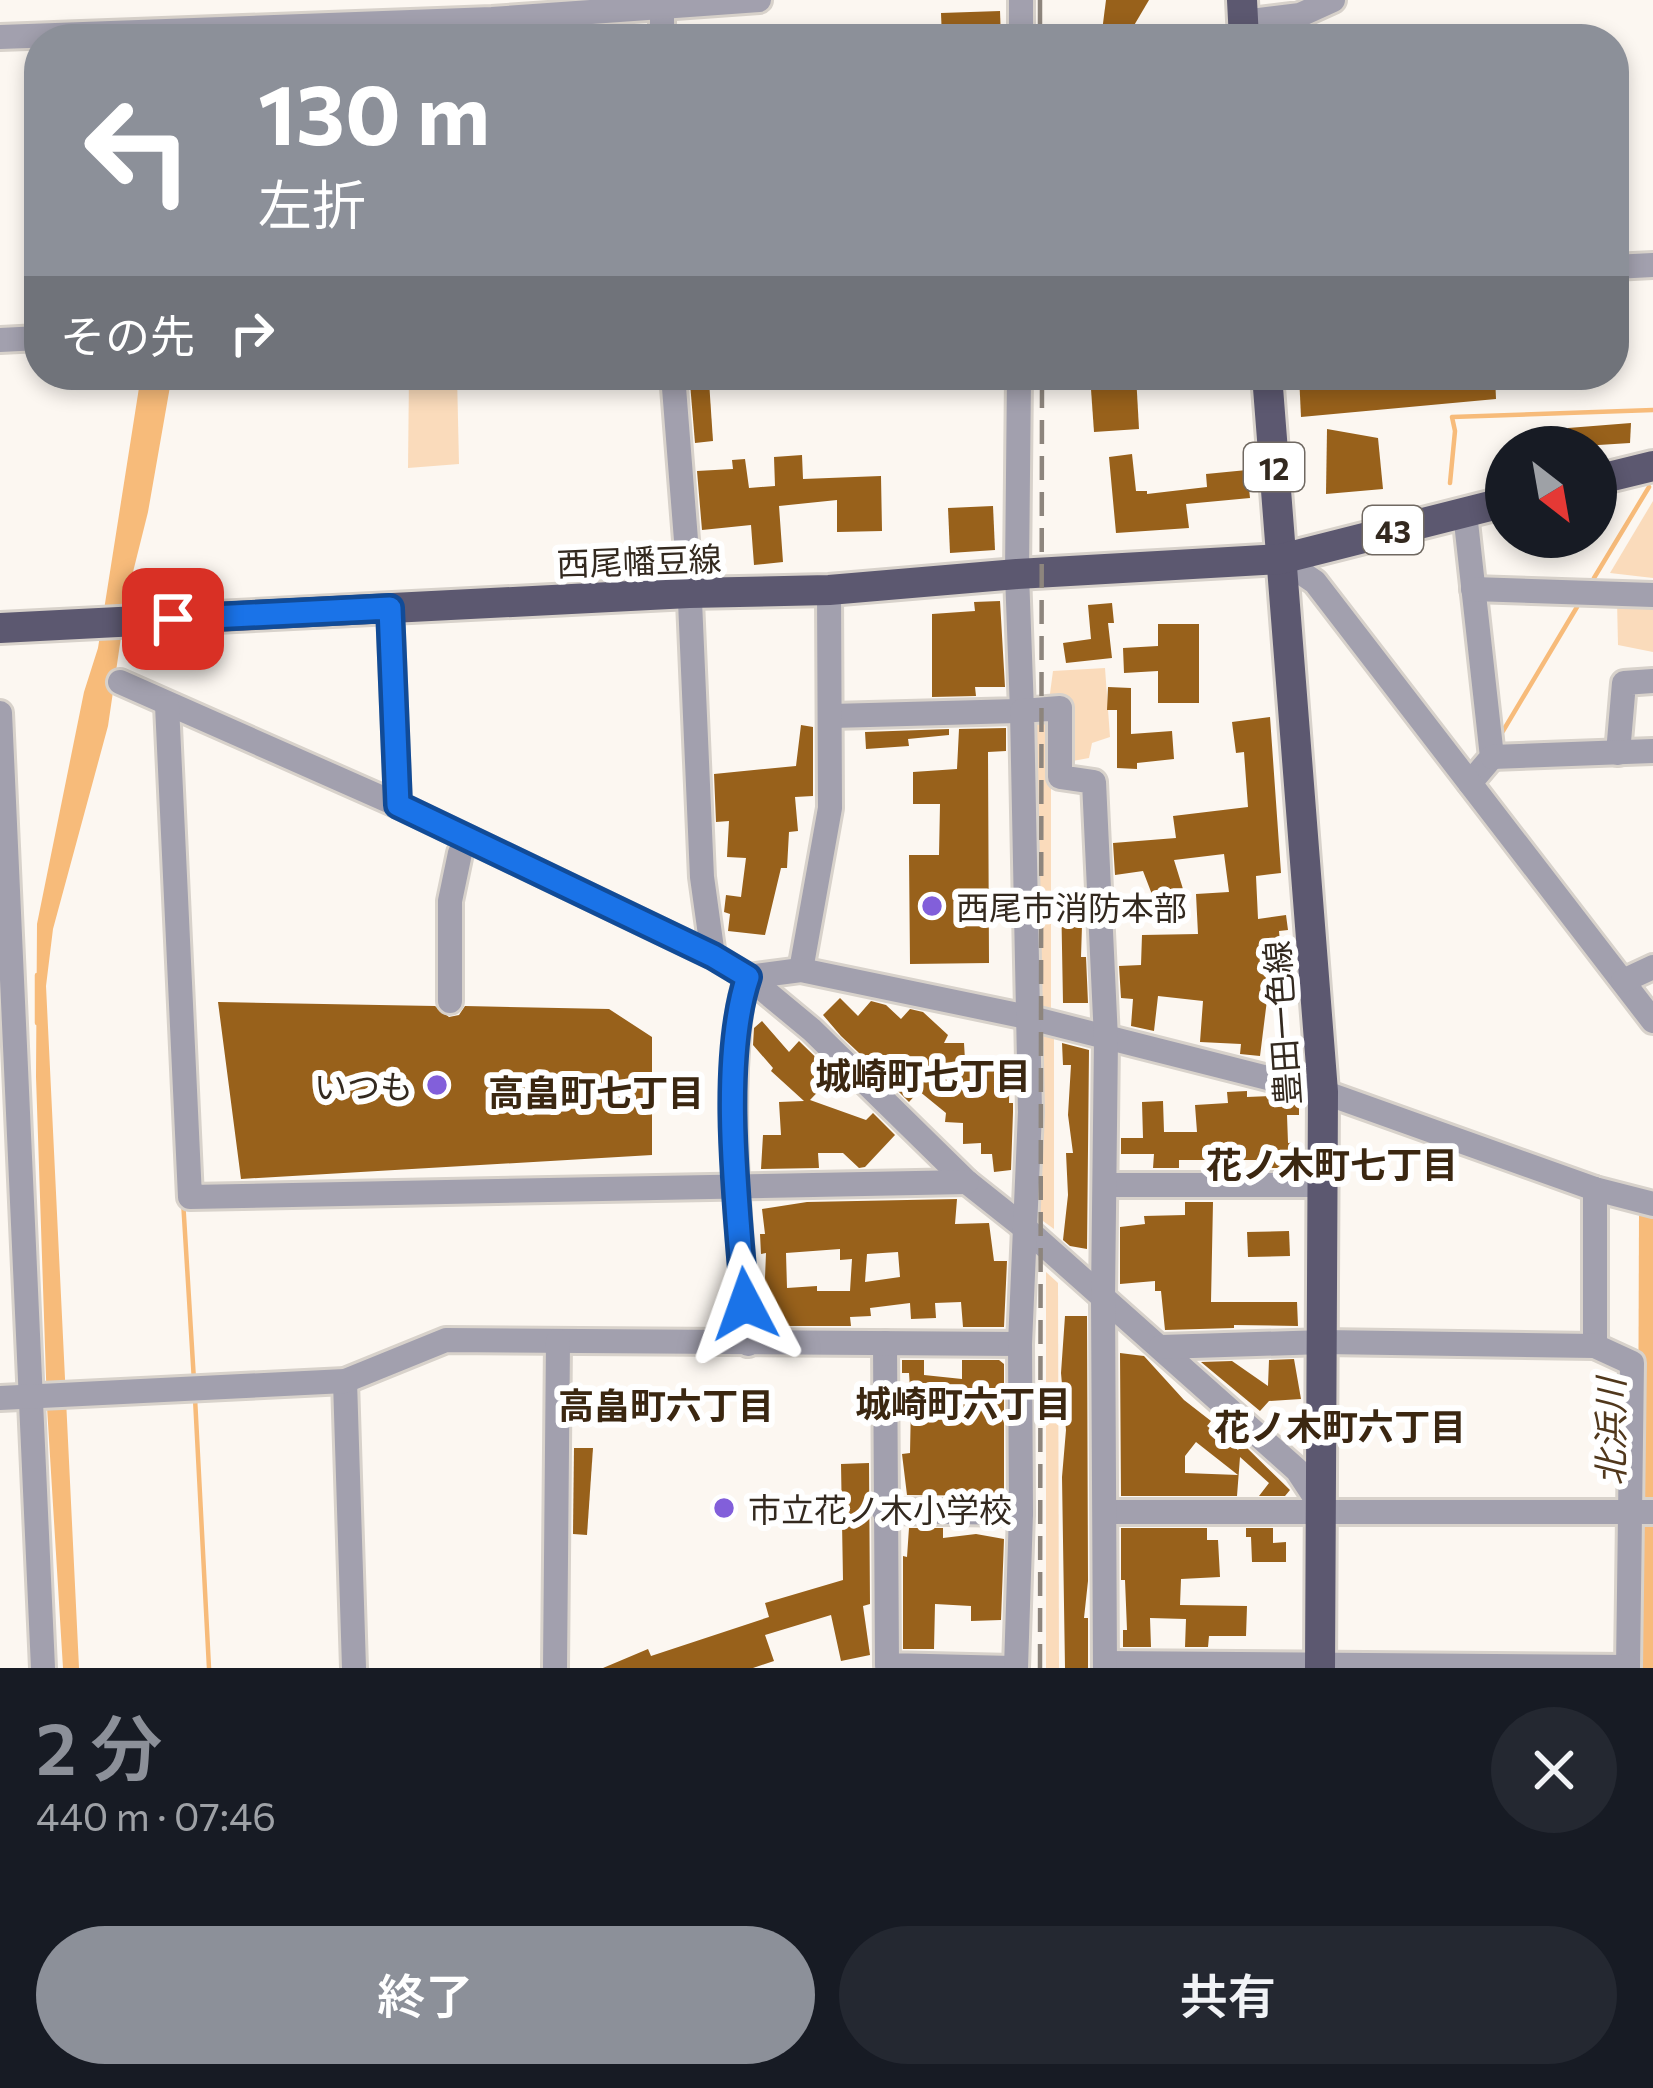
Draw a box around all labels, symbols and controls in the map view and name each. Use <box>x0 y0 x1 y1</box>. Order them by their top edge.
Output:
text: 130 m <box>258 60 490 162</box>
icon: left <box>60 72 216 228</box>
text: 左折 <box>258 170 366 236</box>
icon: right <box>219 300 285 366</box>
text: その先 <box>60 307 195 362</box>
north arrow <box>1485 426 1617 558</box>
map controls <box>1485 426 1617 558</box>
road number: 12 <box>1244 443 1304 491</box>
road number: 43 <box>1363 506 1423 554</box>
street label: 西尾幡豆線 <box>556 537 722 583</box>
pin <box>122 568 224 670</box>
icon: arrive <box>140 586 206 652</box>
place label: 西尾市消防本部 <box>956 886 1187 927</box>
marker: 西尾市消防本部 <box>919 893 945 919</box>
street label: 豊田一色線 <box>1255 939 1307 1107</box>
district label: 城崎町七丁目 <box>815 1052 1031 1096</box>
place label: いつも <box>314 1065 413 1106</box>
district label: 高畠町七丁目 <box>488 1069 704 1113</box>
marker: いつも <box>424 1072 450 1098</box>
district label: 花ノ木町七丁目 <box>1206 1141 1458 1185</box>
position arrow <box>682 1241 808 1367</box>
water label: 北浜川 <box>1587 1374 1631 1486</box>
district label: 城崎町六丁目 <box>855 1380 1071 1424</box>
district label: 高畠町六丁目 <box>558 1382 774 1426</box>
district label: 花ノ木町六丁目 <box>1214 1403 1466 1447</box>
place label: 市立花ノ木小学校 <box>748 1488 1012 1529</box>
marker: 市立花ノ木小学校 <box>711 1495 737 1521</box>
text: 2 分 <box>36 1702 162 1790</box>
button: close <box>1491 1707 1617 1833</box>
text: 440 m · 07:46 <box>36 1791 276 1839</box>
button: 終了 <box>36 1926 815 2064</box>
button: 共有 <box>839 1926 1617 2064</box>

